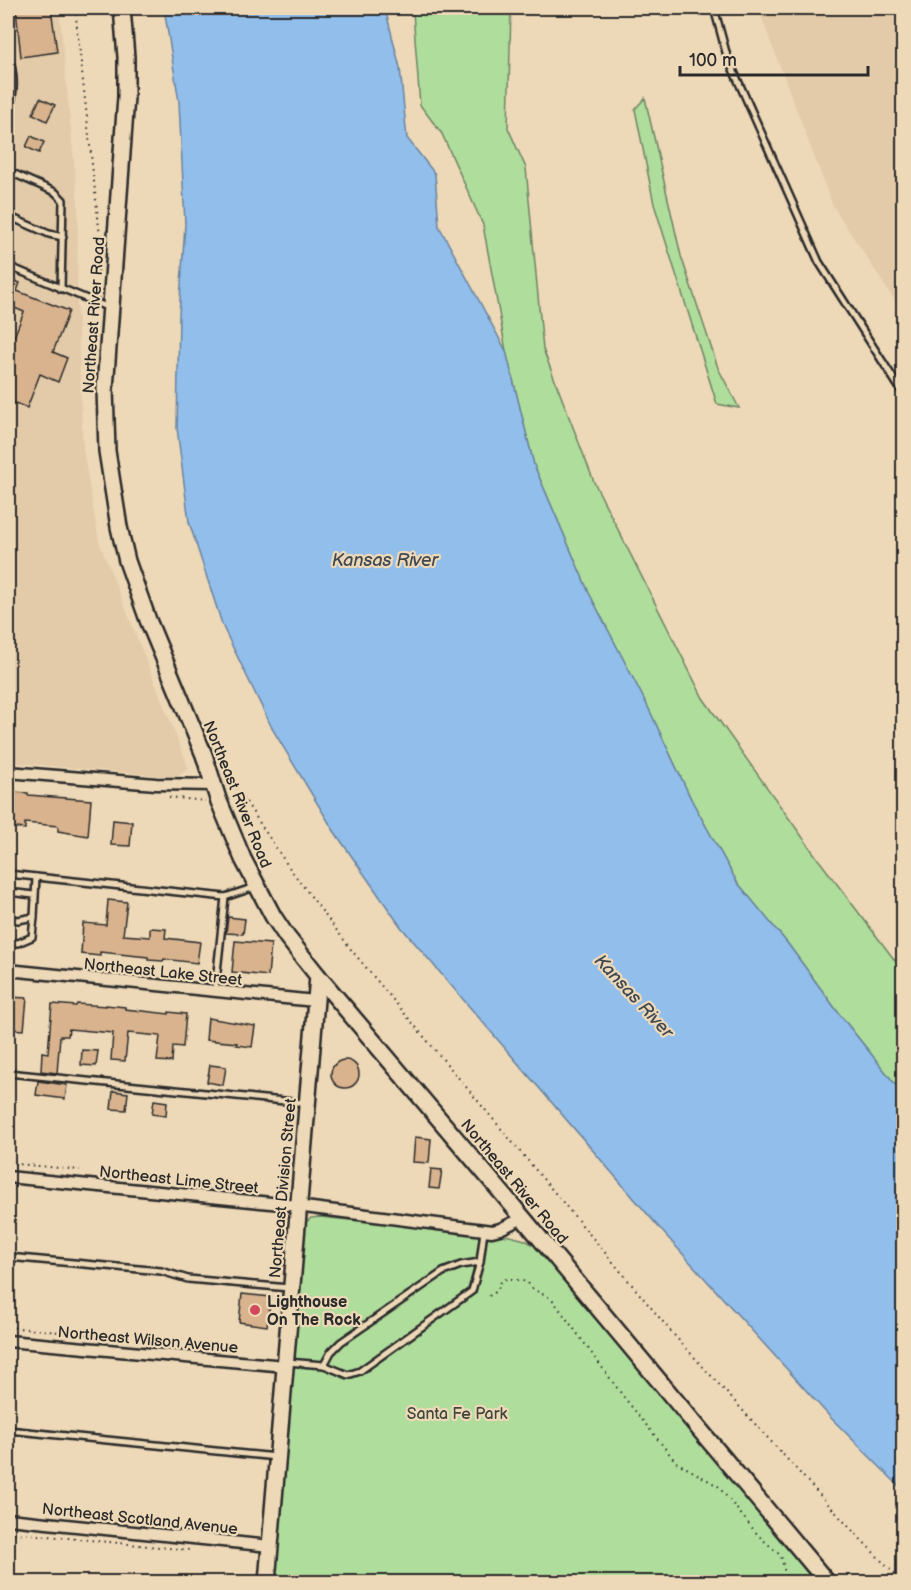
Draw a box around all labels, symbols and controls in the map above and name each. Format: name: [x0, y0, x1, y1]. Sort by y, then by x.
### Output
scale bar: [680, 39, 868, 77]
text: 100 m: [689, 50, 737, 71]
street label: Northeast River Road: [80, 236, 109, 394]
water label: Kansas River: [332, 550, 440, 571]
street label: Northeast River Road: [198, 718, 275, 871]
water label: Kansas River: [590, 950, 679, 1043]
street label: Northeast Lake Street: [83, 955, 243, 990]
street label: Northeast Division Street: [266, 1097, 301, 1279]
street label: Northeast River Road: [456, 1116, 572, 1248]
street label: Northeast Lime Street: [98, 1163, 260, 1198]
place label: Lighthouse On The Rock: [267, 1293, 361, 1330]
marker: Lighthouse On The Rock: [248, 1303, 262, 1317]
street label: Northeast Wilson Avenue: [57, 1323, 239, 1358]
park label: Santa Fe Park: [407, 1405, 507, 1424]
street label: Northeast Scotland Avenue: [41, 1500, 239, 1539]

